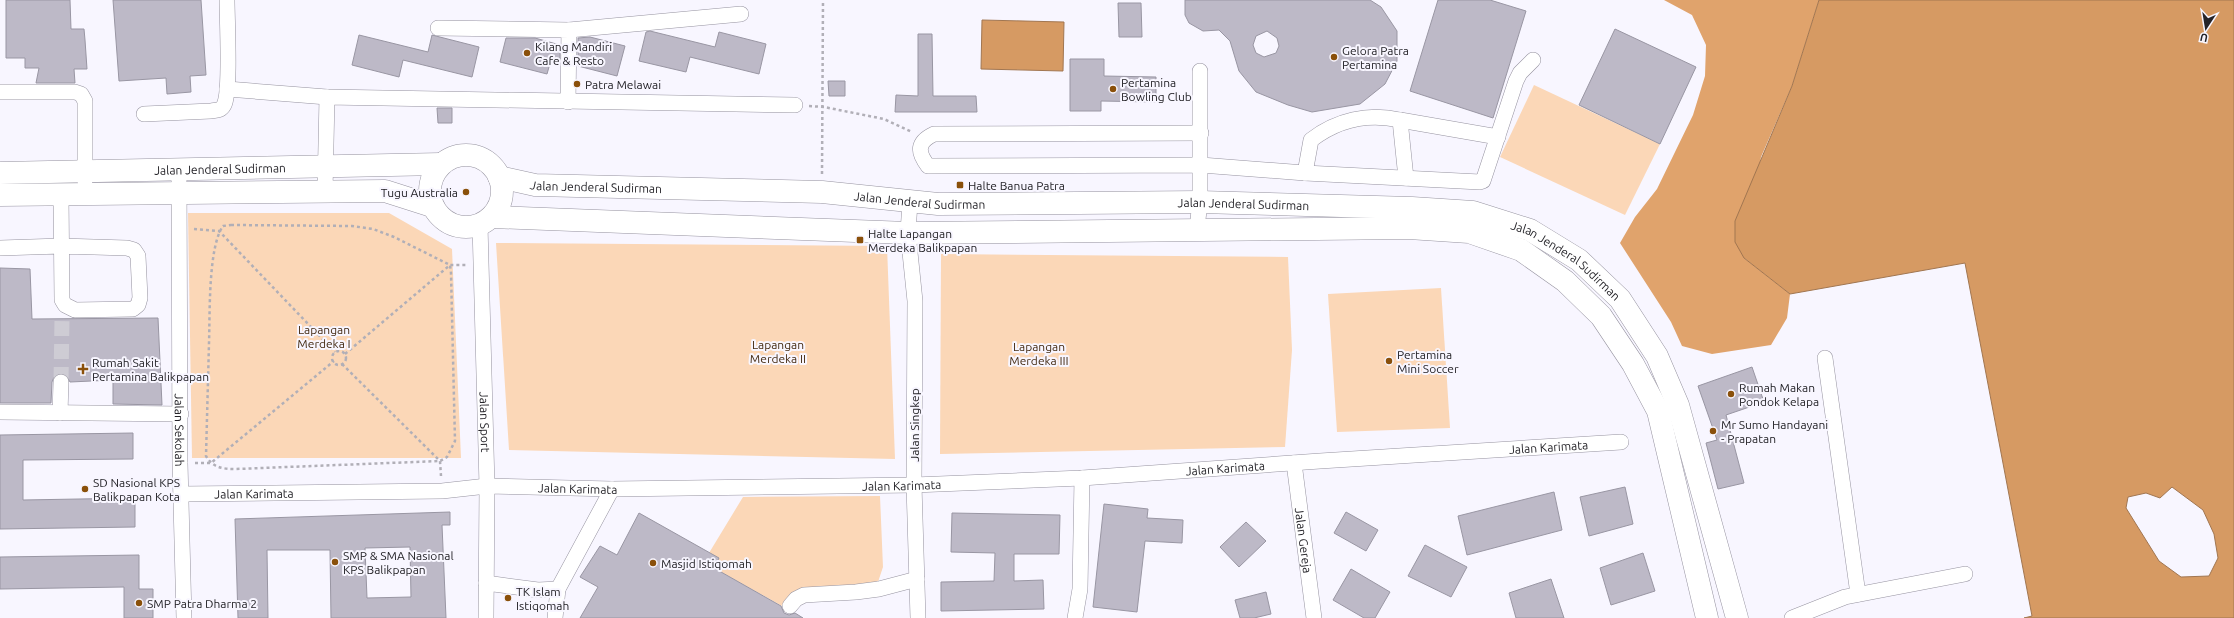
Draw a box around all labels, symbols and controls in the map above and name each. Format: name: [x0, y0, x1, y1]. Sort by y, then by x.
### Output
north arrow: [2186, 8, 2226, 48]
text: U: [2199, 31, 2209, 44]
place label: Kilang Mandiri Cafe & Resto: [535, 40, 612, 67]
place label: Gelora Patra Pertamina: [1342, 44, 1409, 71]
marker: Kilang Mandiri Cafe & Resto: [522, 48, 532, 58]
marker: Gelora Patra Pertamina: [1329, 52, 1339, 62]
place label: Pertamina Bowling Club: [1121, 76, 1192, 103]
place label: Patra Melawai: [585, 78, 661, 91]
marker: Patra Melawai: [572, 79, 582, 89]
marker: Pertamina Bowling Club: [1108, 84, 1118, 94]
street label: Jalan Jenderal Sudirman: [154, 161, 286, 176]
street label: Jalan Jenderal Sudirman: [529, 178, 662, 195]
place label: Halte Banua Patra: [968, 179, 1065, 192]
marker: Halte Banua Patra: [955, 180, 965, 190]
place label: Tugu Australia: [381, 186, 458, 199]
marker: Tugu Australia: [461, 187, 471, 197]
street label: Jalan Jenderal Sudirman: [853, 189, 985, 211]
street label: Jalan Jenderal Sudirman: [1177, 195, 1309, 212]
street label: Jalan Jenderal Sudirman: [1509, 218, 1623, 303]
place label: Halte Lapangan Merdeka Balikpapan: [868, 227, 977, 254]
marker: Halte Lapangan Merdeka Balikpapan: [855, 235, 865, 245]
park label: Lapangan Merdeka I: [297, 323, 351, 350]
park label: Lapangan Merdeka II: [750, 338, 806, 365]
park label: Lapangan Merdeka III: [1009, 340, 1069, 367]
place label: Pertamina Mini Soccer: [1397, 348, 1459, 375]
place label: Rumah Sakit Pertamina Balikpapan: [92, 356, 209, 383]
marker: Pertamina Mini Soccer: [1384, 356, 1394, 366]
marker: Rumah Sakit Pertamina Balikpapan: [77, 363, 89, 375]
place label: Rumah Makan Pondok Kelapa: [1739, 381, 1819, 408]
street label: Jalan Singkep: [908, 388, 921, 462]
marker: Rumah Makan Pondok Kelapa: [1726, 389, 1736, 399]
street label: Jalan Sport: [478, 391, 493, 453]
street label: Jalan Sekolah: [173, 393, 187, 467]
place label: Mr Sumo Handayani - Prapatan: [1721, 418, 1828, 445]
marker: Mr Sumo Handayani - Prapatan: [1708, 426, 1718, 436]
street label: Jalan Karimata: [1508, 438, 1588, 456]
street label: Jalan Karimata: [1185, 458, 1265, 477]
place label: SD Nasional KPS Balikpapan Kota: [93, 476, 180, 503]
street label: Jalan Karimata: [862, 477, 942, 492]
street label: Jalan Karimata: [538, 481, 617, 496]
marker: SD Nasional KPS Balikpapan Kota: [80, 484, 90, 494]
street label: Jalan Karimata: [214, 486, 294, 500]
street label: Jalan Gereja: [1293, 507, 1315, 574]
place label: SMP & SMA Nasional KPS Balikpapan: [343, 549, 454, 576]
marker: SMP & SMA Nasional KPS Balikpapan: [330, 557, 340, 567]
place label: Masjid Istiqomah: [661, 557, 752, 570]
marker: Masjid Istiqomah: [648, 558, 658, 568]
place label: TK Islam Istiqomah: [516, 585, 569, 612]
marker: TK Islam Istiqomah: [503, 593, 513, 603]
place label: SMP Patra Dharma 2: [147, 597, 257, 610]
marker: SMP Patra Dharma 2: [134, 598, 144, 608]

